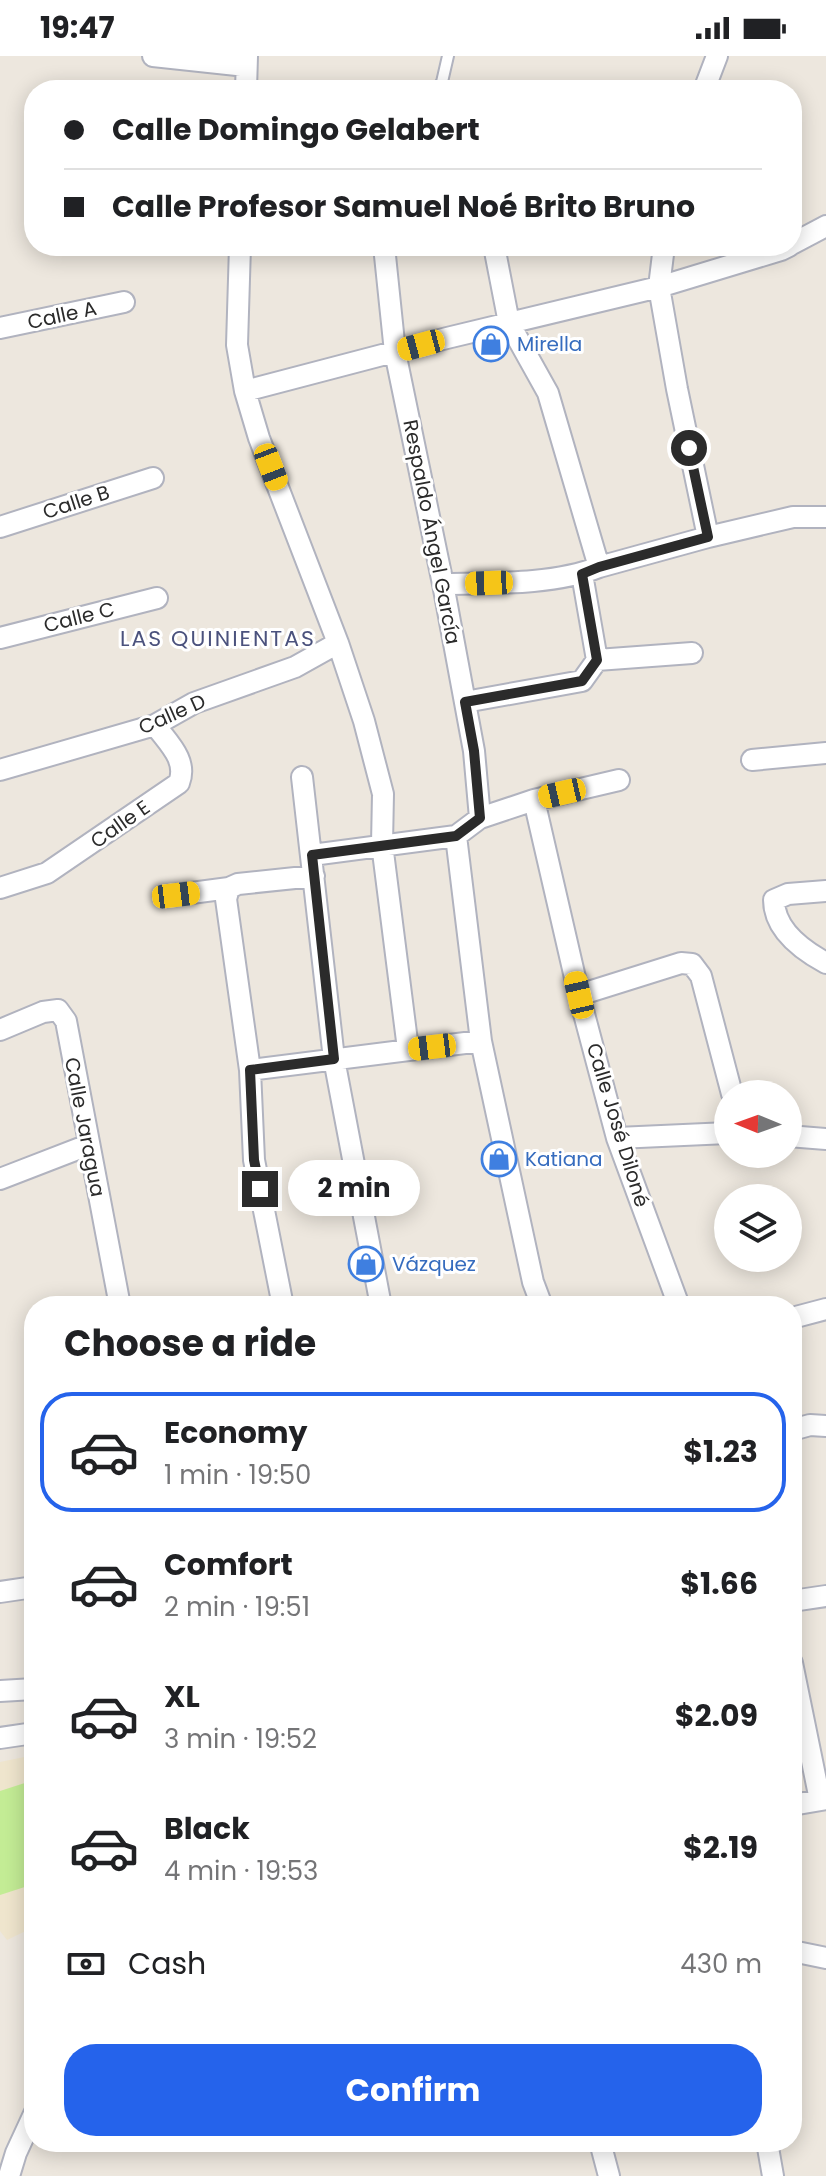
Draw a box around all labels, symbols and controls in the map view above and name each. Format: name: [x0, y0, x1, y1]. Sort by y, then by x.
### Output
text: 19:47: [40, 6, 115, 49]
text: Calle Domingo Gelabert: [112, 108, 480, 151]
text: Calle Profesor Samuel Noé Brito Bruno: [112, 185, 695, 228]
street label: Calle A: [25, 294, 99, 336]
shop icon: Mirella: [472, 325, 510, 363]
car: [395, 327, 447, 363]
place label: Mirella: [517, 330, 582, 358]
street label: Respaldo Ángel García: [396, 417, 468, 647]
route start: [671, 430, 707, 466]
car: [251, 440, 291, 494]
street label: Calle B: [39, 478, 113, 526]
car: [465, 570, 513, 596]
street label: Calle C: [41, 595, 117, 639]
district label: LAS QUINIENTAS: [120, 623, 316, 654]
street label: Calle D: [134, 687, 210, 741]
car: [536, 776, 588, 810]
street label: Calle E: [85, 793, 155, 855]
car: [151, 880, 201, 910]
car: [562, 969, 596, 1021]
car: [407, 1032, 457, 1062]
street label: Calle José Diloné: [580, 1040, 656, 1210]
street label: Calle Jaragua: [58, 1055, 112, 1199]
north arrow: [714, 1080, 802, 1168]
map controls: [714, 1080, 802, 1272]
shop icon: Katiana: [480, 1140, 518, 1178]
place label: Katiana: [525, 1145, 603, 1173]
callout: 2 min: [288, 1161, 420, 1217]
text: 2 min: [317, 1170, 391, 1206]
route end: [242, 1171, 278, 1207]
button: layers: [714, 1184, 802, 1272]
shop icon: Vázquez: [347, 1245, 385, 1283]
place label: Vázquez: [392, 1250, 476, 1278]
text: Choose a ride: [64, 1318, 316, 1369]
text: Economy: [164, 1411, 308, 1454]
icon: car: [68, 1416, 140, 1488]
text: $1.23: [683, 1430, 758, 1473]
text: 1 min · 19:50: [164, 1457, 311, 1493]
text: Comfort: [164, 1543, 293, 1586]
icon: car: [68, 1548, 140, 1620]
text: $1.66: [680, 1562, 758, 1605]
text: 2 min · 19:51: [164, 1589, 310, 1625]
text: XL: [164, 1675, 200, 1718]
icon: car: [68, 1680, 140, 1752]
text: $2.09: [675, 1694, 758, 1737]
text: 3 min · 19:52: [164, 1721, 317, 1757]
text: Black: [164, 1807, 250, 1850]
icon: car: [68, 1812, 140, 1884]
text: $2.19: [683, 1826, 758, 1869]
text: 4 min · 19:53: [164, 1853, 318, 1889]
icon: cash: [64, 1942, 108, 1986]
text: Cash: [128, 1942, 206, 1985]
text: 430 m: [680, 1946, 762, 1982]
button: Confirm: [64, 2044, 762, 2136]

